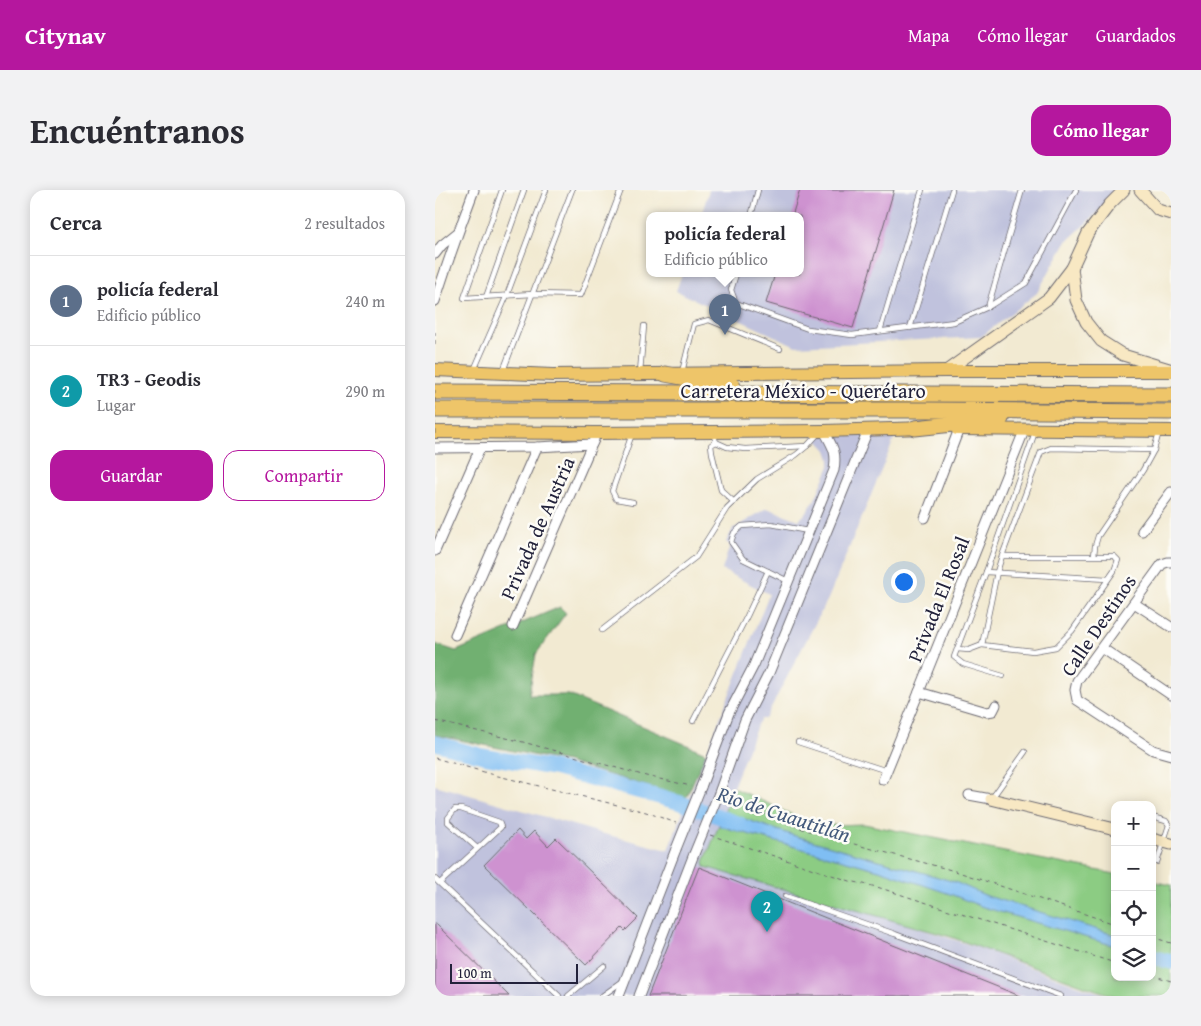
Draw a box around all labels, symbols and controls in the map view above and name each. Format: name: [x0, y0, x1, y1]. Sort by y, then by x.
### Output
text: Citynav: [25, 18, 106, 53]
text: Mapa: [908, 22, 950, 49]
text: Cómo llegar: [978, 22, 1068, 49]
text: Guardados: [1096, 22, 1176, 49]
text: Encuéntranos: [30, 105, 245, 156]
button: Cómo llegar: [1031, 105, 1171, 156]
text: Cerca: [50, 207, 102, 238]
text: 2 resultados: [304, 211, 385, 235]
popup: [646, 212, 804, 277]
text: policía federal: [664, 219, 786, 247]
text: Edificio público: [664, 247, 768, 271]
text: policía federal: [97, 275, 219, 303]
text: 1: [62, 289, 70, 313]
text: 240 m: [345, 289, 385, 313]
pin: 1: [709, 294, 741, 335]
text: Edificio público: [97, 303, 201, 327]
text: TR3 - Geodis: [97, 365, 201, 393]
street label: Carretera México - Querétaro: [680, 376, 926, 405]
text: 2: [62, 379, 70, 403]
text: 290 m: [345, 379, 385, 403]
text: Lugar: [97, 393, 136, 417]
button: Guardar: [50, 450, 213, 501]
button: Compartir: [223, 450, 385, 501]
street label: Privada de Austria: [492, 451, 582, 604]
street label: Privada El Rosal: [900, 532, 977, 666]
street label: Calle Destinos: [1053, 568, 1143, 682]
your location: [891, 569, 917, 595]
water label: Rio de Cuautitlán: [712, 778, 855, 850]
map controls: [1111, 801, 1156, 981]
button: +: [1111, 801, 1156, 846]
button: −: [1111, 846, 1156, 891]
pin: 2: [751, 891, 783, 932]
button: locate: [1111, 891, 1156, 936]
button: layers: [1111, 936, 1156, 981]
scale bar: [450, 961, 577, 984]
text: 100 m: [457, 963, 492, 983]

